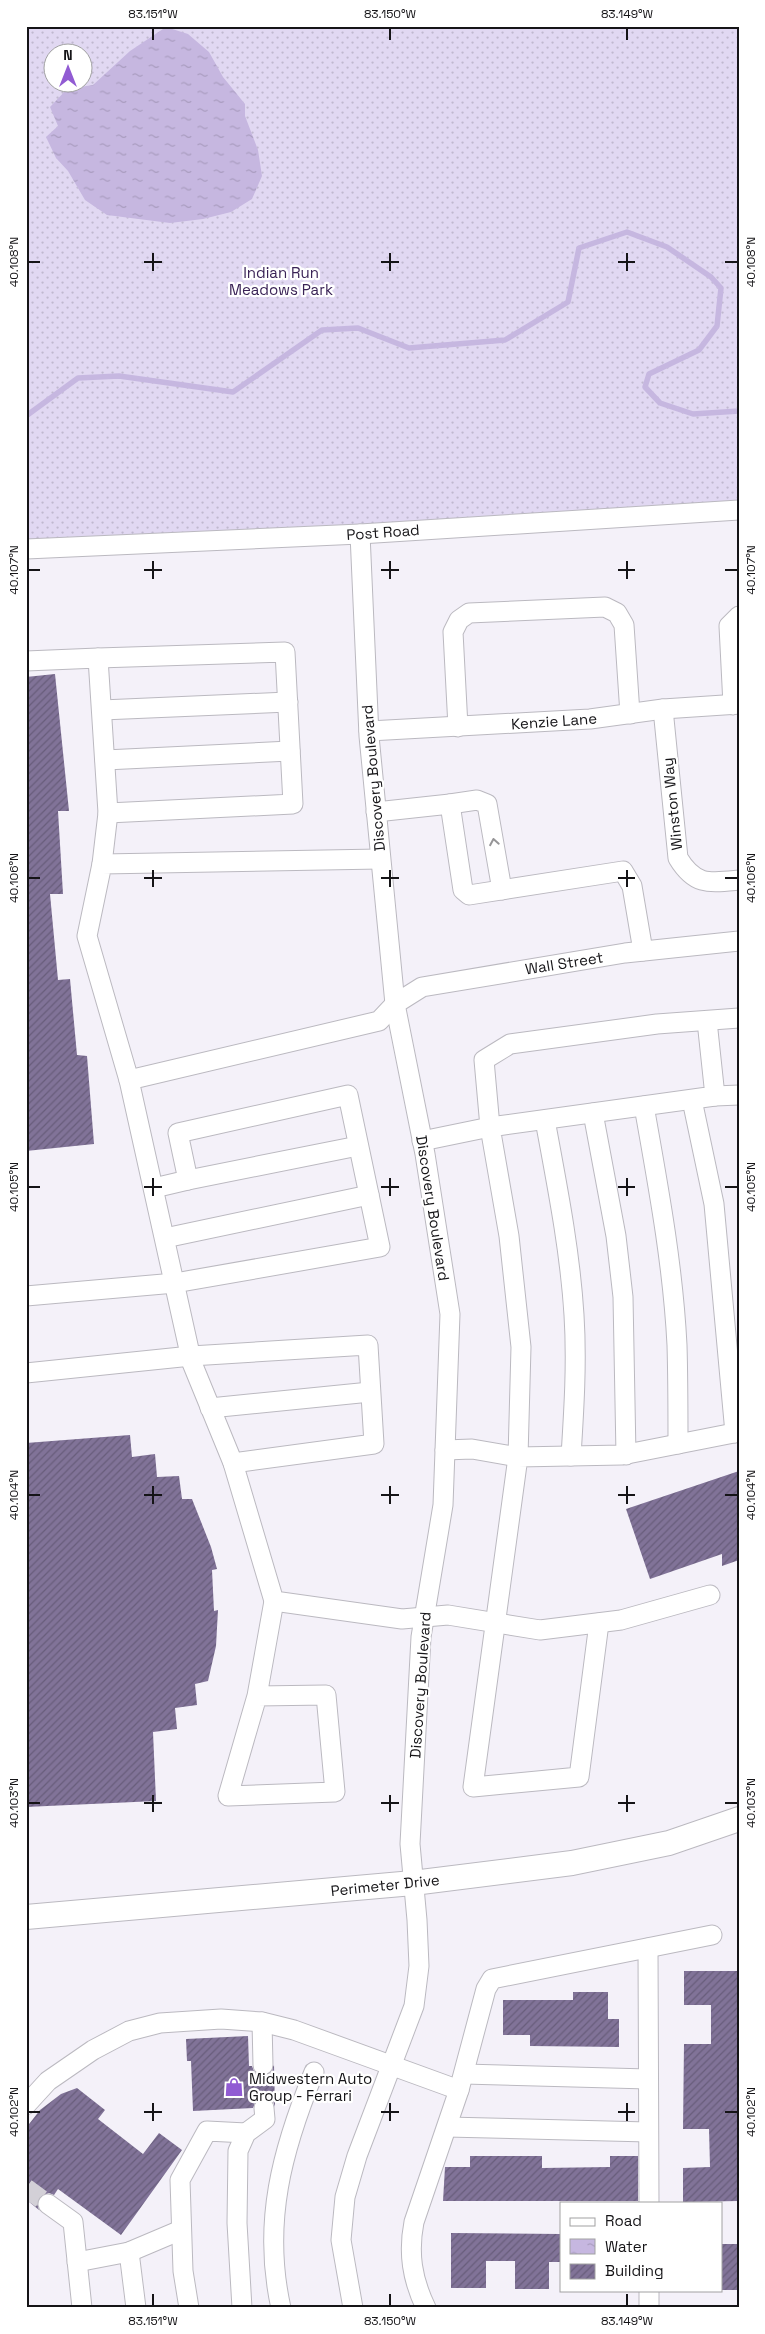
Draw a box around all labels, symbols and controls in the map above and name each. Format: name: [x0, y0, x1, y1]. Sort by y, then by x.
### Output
text: 83.151°W: [128, 6, 178, 22]
text: 83.150°W: [364, 6, 417, 22]
text: 83.149°W: [601, 6, 654, 22]
north arrow: [42, 42, 92, 92]
text: N: [63, 46, 73, 64]
text: 40.108°N: [6, 237, 22, 287]
text: 40.108°N: [743, 237, 759, 287]
park label: Indian Run Meadows Park: [229, 263, 333, 299]
street label: Post Road: [346, 520, 420, 544]
text: 40.107°N: [6, 545, 22, 595]
text: 40.107°N: [743, 545, 759, 595]
street label: Discovery Boulevard: [357, 704, 389, 852]
street label: Kenzie Lane: [510, 709, 598, 733]
street label: Winston Way: [658, 757, 686, 851]
one-way arrow: [489, 838, 499, 846]
text: 40.106°N: [6, 853, 22, 903]
text: 40.106°N: [743, 853, 759, 903]
street label: Wall Street: [524, 947, 604, 979]
street label: Discovery Boulevard: [412, 1134, 454, 1282]
text: 40.105°N: [6, 1162, 22, 1212]
text: 40.105°N: [743, 1162, 759, 1212]
text: 40.104°N: [6, 1470, 22, 1520]
text: 40.104°N: [743, 1470, 759, 1520]
street label: Discovery Boulevard: [405, 1611, 435, 1759]
text: 40.103°N: [6, 1778, 22, 1828]
text: 40.103°N: [743, 1778, 759, 1828]
street label: Perimeter Drive: [330, 1870, 441, 1900]
place label: Midwestern Auto Group - Ferrari: [249, 2069, 372, 2105]
shop icon: Midwestern Auto Group - Ferrari: [223, 2076, 245, 2098]
text: 40.102°N: [6, 2087, 22, 2137]
text: 40.102°N: [743, 2087, 759, 2137]
legend: [560, 2202, 722, 2292]
text: Road: [605, 2211, 642, 2230]
text: Water: [605, 2237, 648, 2256]
text: Building: [605, 2261, 664, 2280]
text: 83.151°W: [128, 2313, 178, 2329]
text: 83.150°W: [364, 2313, 417, 2329]
text: 83.149°W: [601, 2313, 654, 2329]

